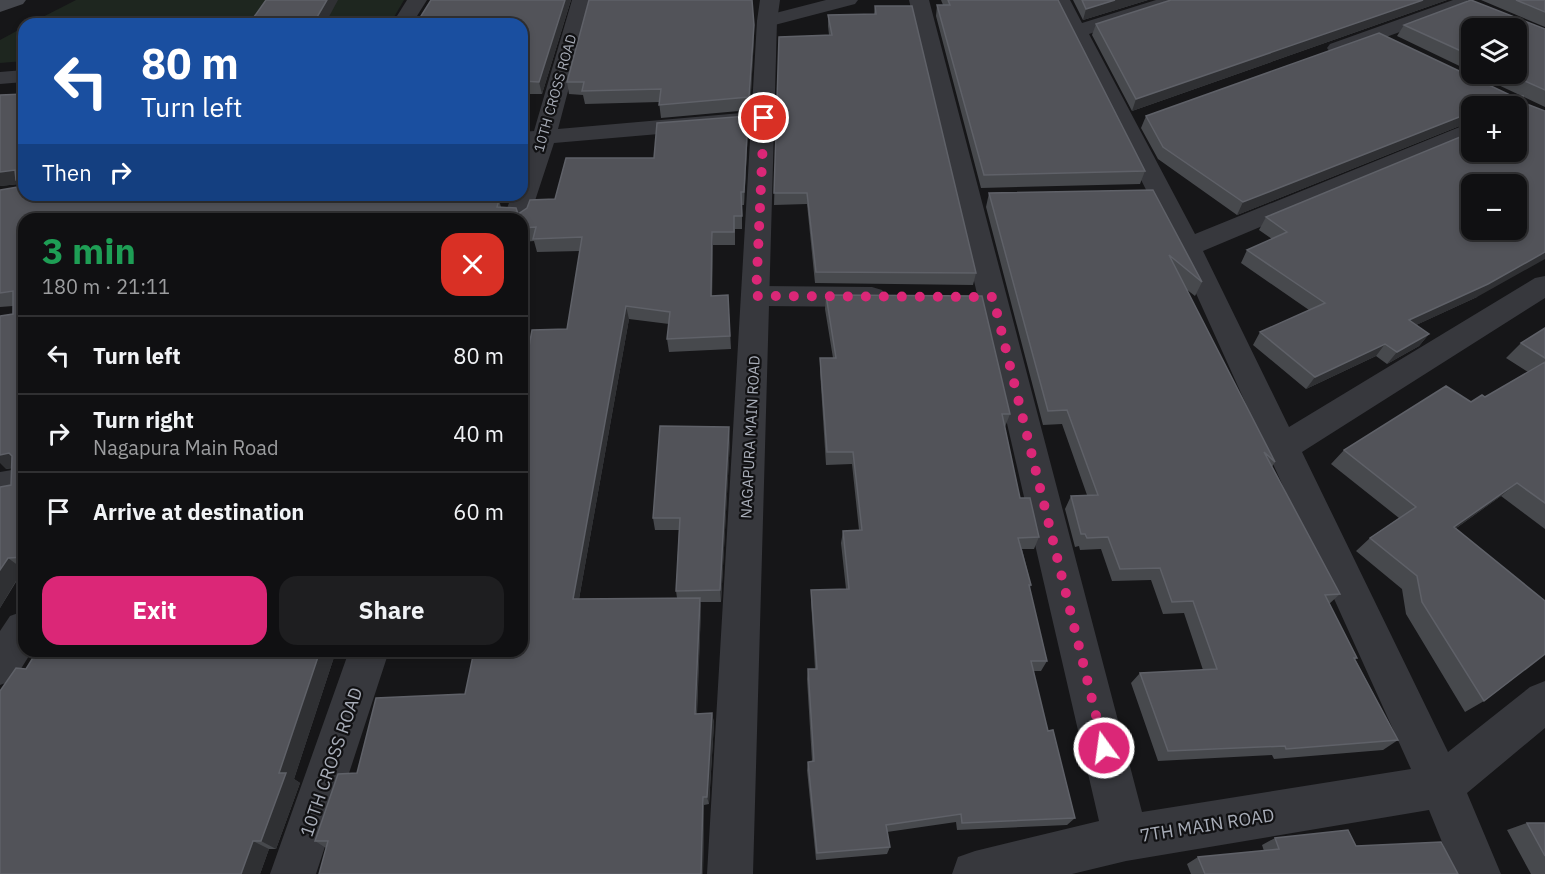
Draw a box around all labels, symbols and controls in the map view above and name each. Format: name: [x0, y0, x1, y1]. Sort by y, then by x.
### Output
map controls: [1461, 18, 1527, 240]
button: layers: [1461, 18, 1527, 84]
street label: 10TH CROSS ROAD: [530, 32, 580, 154]
text: 80 m: [141, 36, 239, 91]
icon: left: [42, 42, 120, 120]
text: Turn left: [141, 89, 242, 124]
pin: [738, 92, 789, 143]
button: +: [1461, 96, 1527, 162]
icon: arrive: [747, 101, 780, 134]
icon: right: [104, 156, 137, 189]
text: Then: [42, 158, 92, 187]
button: −: [1461, 174, 1527, 240]
text: 3 min: [42, 227, 136, 274]
button: close: [441, 233, 504, 296]
text: 180 m · 21:11: [42, 273, 170, 300]
icon: left: [42, 339, 75, 372]
text: Turn left: [93, 341, 181, 370]
text: 80 m: [453, 341, 504, 370]
street label: NAGAPURA MAIN ROAD: [736, 355, 764, 519]
text: Turn right: [93, 405, 194, 434]
icon: right: [42, 417, 75, 450]
text: 40 m: [453, 419, 504, 448]
text: Nagapura Main Road: [93, 434, 279, 461]
icon: arrive: [42, 495, 75, 528]
text: Arrive at destination: [93, 497, 304, 526]
text: 60 m: [453, 497, 504, 526]
button: Exit: [42, 576, 267, 645]
button: Share: [279, 576, 504, 645]
street label: 10TH CROSS ROAD: [295, 684, 367, 840]
position arrow: [1072, 716, 1136, 780]
street label: 7TH MAIN ROAD: [1138, 803, 1276, 847]

